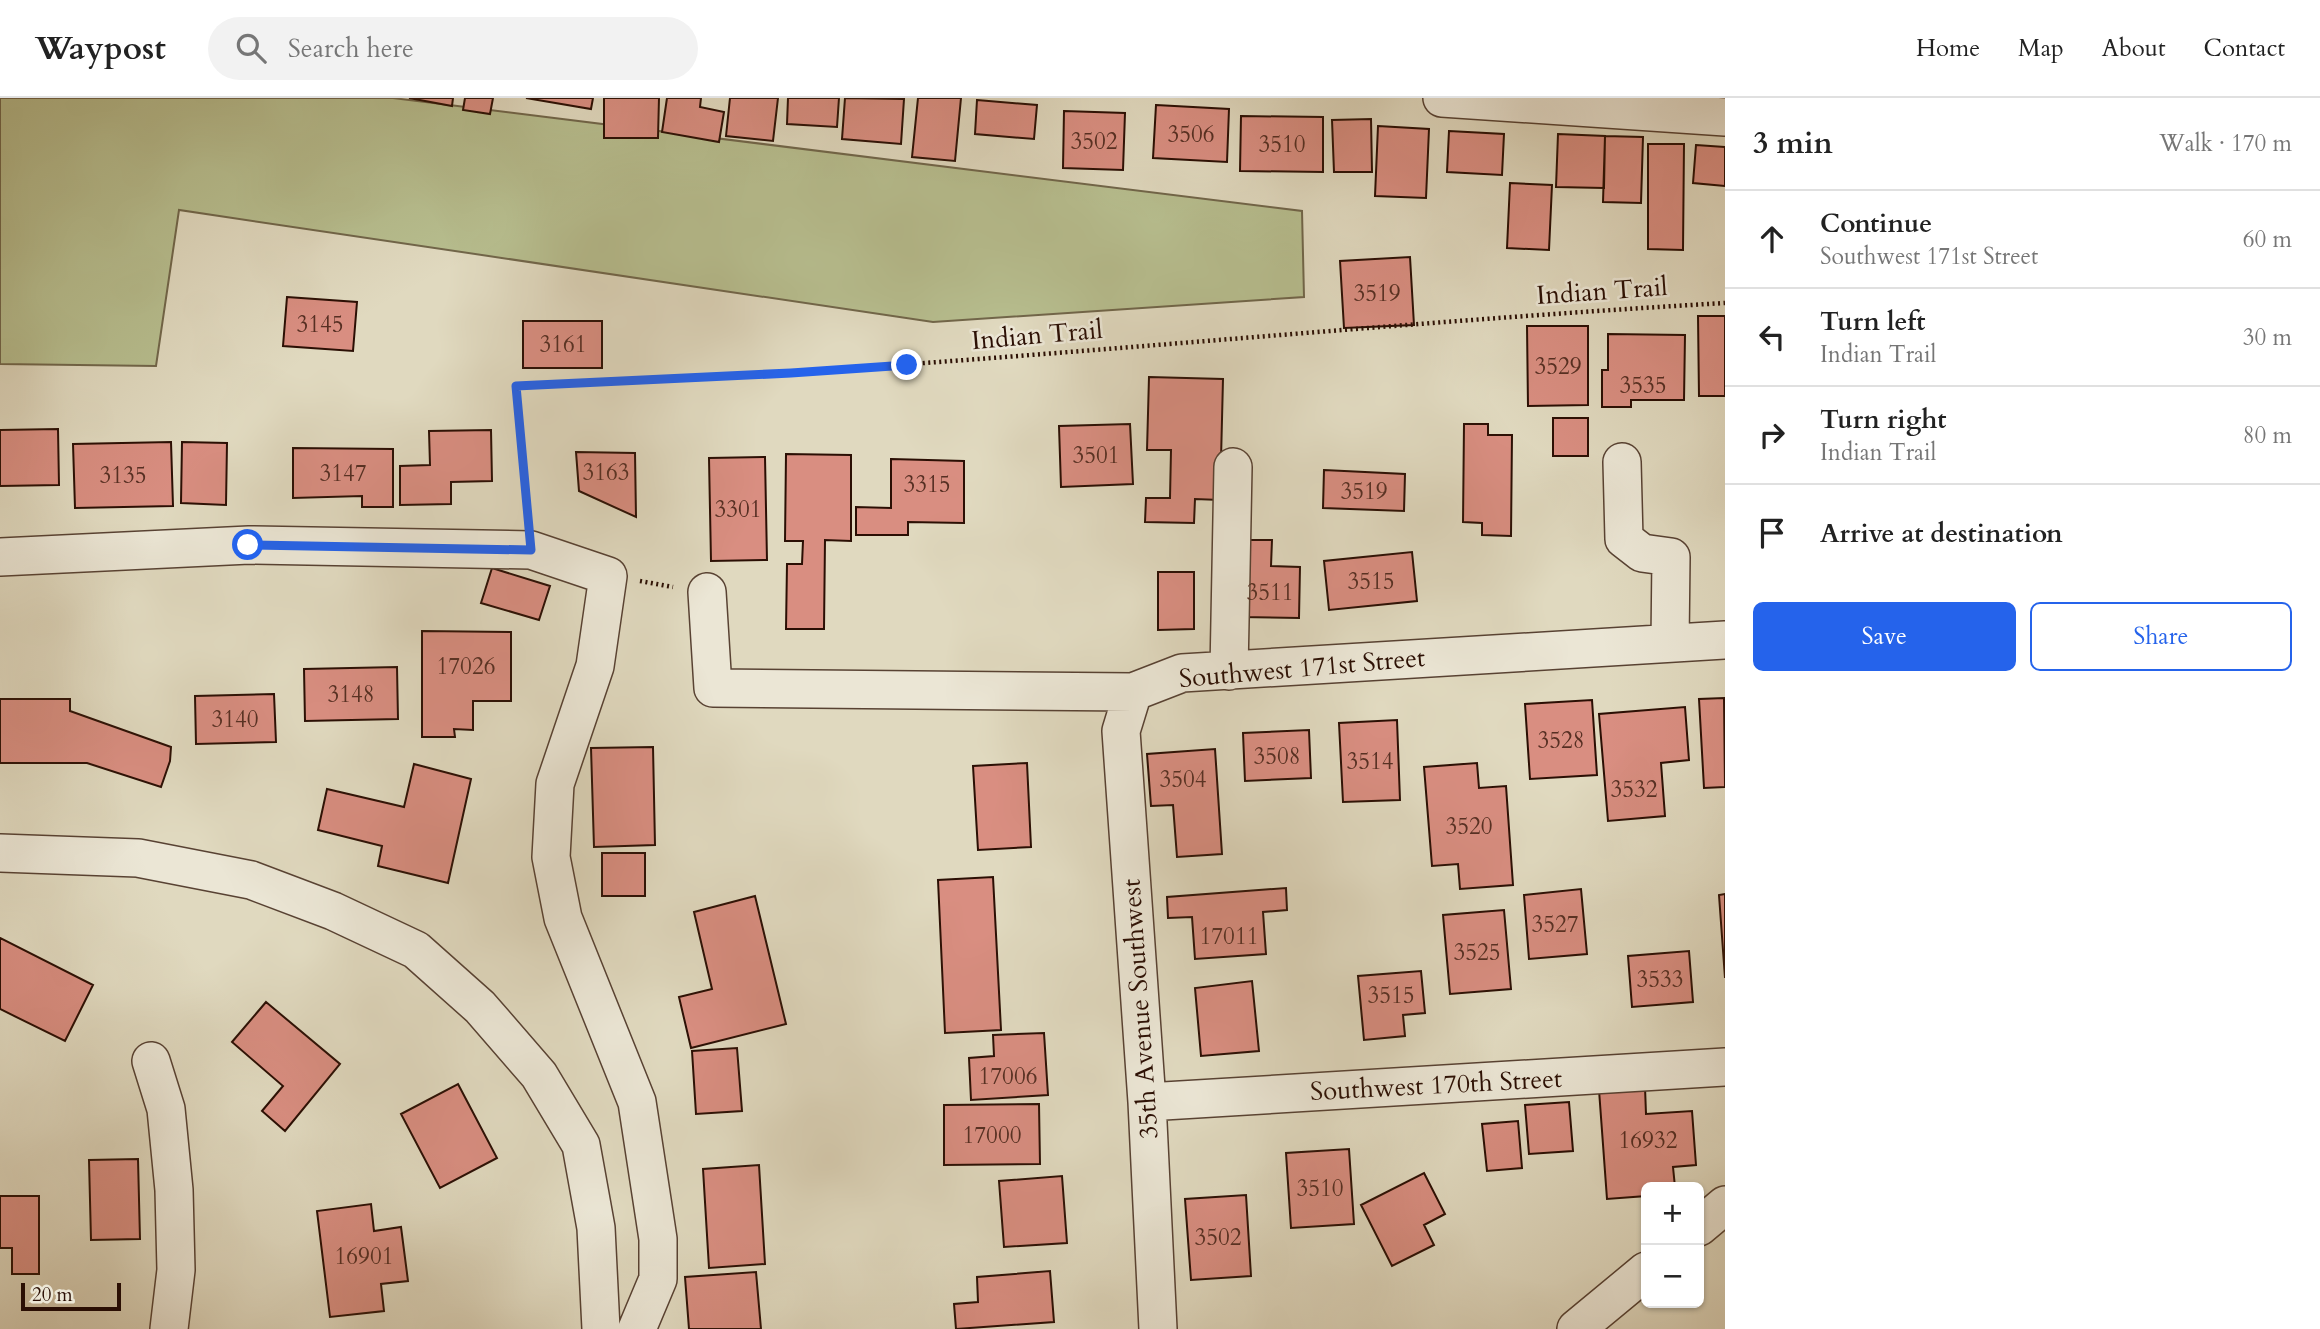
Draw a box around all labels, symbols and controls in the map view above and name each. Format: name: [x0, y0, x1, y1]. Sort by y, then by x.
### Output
search box: [208, 17, 698, 80]
text: Waypost: [35, 26, 166, 71]
icon: search: [232, 29, 270, 67]
text: Search here: [288, 31, 414, 66]
text: Home: [1916, 32, 1980, 65]
text: Map: [2018, 32, 2064, 65]
text: About: [2102, 32, 2166, 65]
text: Contact: [2204, 32, 2285, 65]
house number: 3506: [1167, 119, 1215, 150]
text: 3 min: [1753, 123, 1833, 164]
house number: 3502: [1070, 126, 1118, 157]
text: Walk · 170 m: [2159, 128, 2292, 159]
house number: 3510: [1258, 129, 1306, 160]
text: Continue: [1820, 206, 1932, 241]
icon: ahead: [1753, 220, 1791, 258]
text: 60 m: [2243, 224, 2292, 255]
text: Southwest 171st Street: [1820, 241, 2038, 272]
street label: Indian Trail: [1535, 269, 1669, 313]
house number: 3519: [1353, 278, 1401, 309]
text: Turn left: [1820, 304, 1925, 339]
house number: 3145: [296, 309, 344, 340]
street label: Indian Trail: [970, 312, 1104, 358]
icon: left: [1753, 318, 1791, 356]
text: 30 m: [2243, 322, 2292, 353]
house number: 3161: [539, 329, 587, 360]
text: Indian Trail: [1820, 339, 1936, 370]
route end: [891, 349, 922, 380]
house number: 3529: [1534, 351, 1582, 382]
house number: 3535: [1619, 370, 1667, 401]
text: Turn right: [1820, 402, 1947, 437]
icon: right: [1753, 416, 1791, 454]
text: 80 m: [2243, 420, 2292, 451]
text: Indian Trail: [1820, 437, 1936, 468]
house number: 3501: [1072, 440, 1120, 471]
house number: 3163: [582, 457, 630, 488]
house number: 3147: [319, 458, 367, 489]
house number: 3135: [99, 460, 147, 491]
house number: 3315: [903, 469, 951, 500]
house number: 3519: [1340, 476, 1388, 507]
house number: 3301: [714, 494, 762, 525]
icon: arrive: [1753, 514, 1791, 552]
text: Arrive at destination: [1820, 516, 2063, 551]
route start: [232, 529, 263, 560]
house number: 3515: [1347, 566, 1395, 597]
house number: 3511: [1246, 577, 1294, 608]
button: Save: [1753, 602, 2016, 671]
button: Share: [2030, 602, 2292, 671]
street label: Southwest 171st Street: [1178, 640, 1426, 696]
house number: 17026: [437, 651, 495, 682]
house number: 3148: [327, 679, 375, 710]
house number: 3140: [211, 704, 259, 735]
house number: 3528: [1537, 725, 1585, 756]
house number: 3508: [1253, 741, 1301, 772]
house number: 3514: [1346, 746, 1394, 777]
house number: 3504: [1159, 764, 1207, 795]
house number: 3532: [1610, 774, 1658, 805]
house number: 3520: [1445, 811, 1493, 842]
street label: 35th Avenue Southwest: [1113, 878, 1167, 1140]
house number: 3527: [1531, 909, 1579, 940]
house number: 17011: [1200, 921, 1258, 952]
house number: 3525: [1453, 937, 1501, 968]
house number: 3533: [1636, 964, 1684, 995]
house number: 3515: [1367, 980, 1415, 1011]
house number: 17006: [979, 1061, 1037, 1092]
street label: Southwest 170th Street: [1309, 1061, 1563, 1109]
house number: 17000: [963, 1120, 1021, 1151]
house number: 16932: [1619, 1125, 1677, 1156]
house number: 3510: [1296, 1173, 1344, 1204]
map controls: [1641, 1182, 1704, 1308]
button: +: [1641, 1182, 1704, 1245]
house number: 3502: [1194, 1222, 1242, 1253]
house number: 16901: [335, 1241, 393, 1272]
button: −: [1641, 1245, 1704, 1308]
scale bar: [21, 1280, 121, 1312]
text: 20 m: [32, 1282, 73, 1308]

